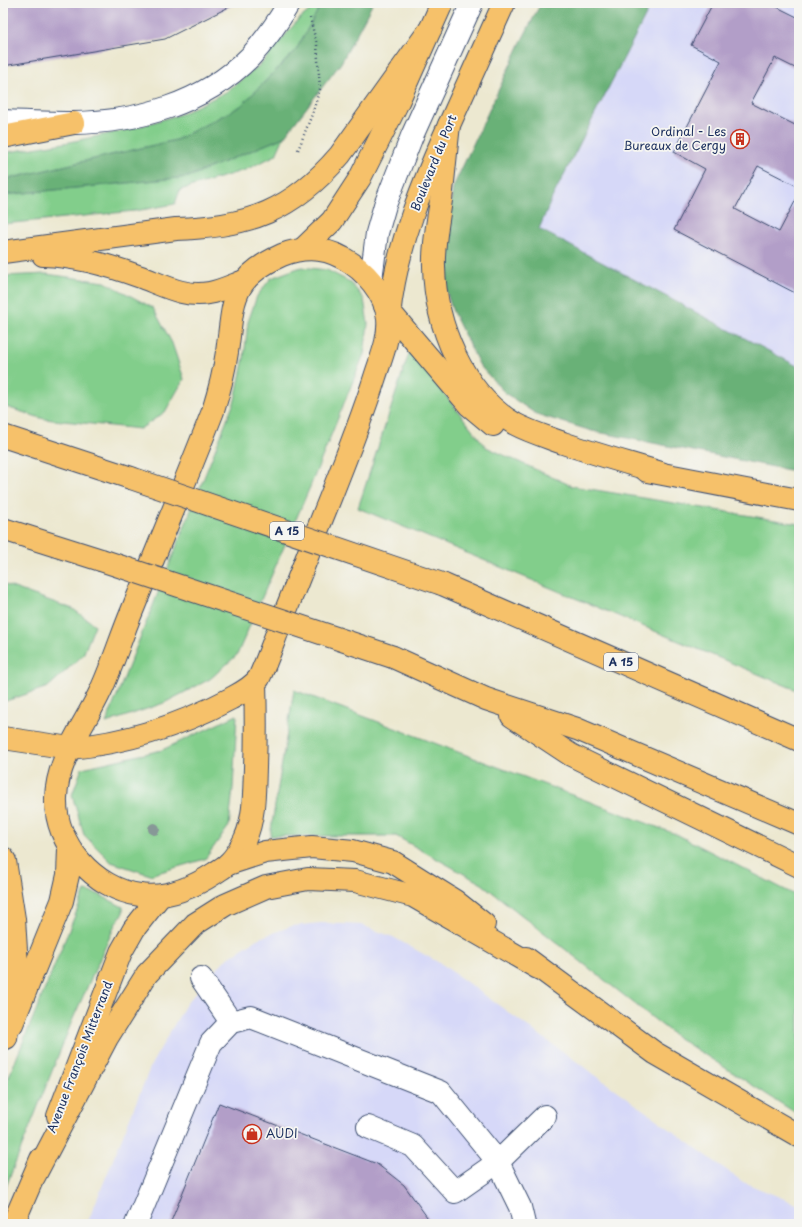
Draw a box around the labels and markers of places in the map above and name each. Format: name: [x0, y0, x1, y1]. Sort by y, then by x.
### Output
place label: Ordinal - Les Bureaux de Cergy: [623, 122, 726, 154]
building icon: Ordinal - Les Bureaux de Cergy: [729, 128, 751, 150]
shop icon: AUDI: [241, 1123, 263, 1145]
place label: AUDI: [266, 1124, 298, 1142]

